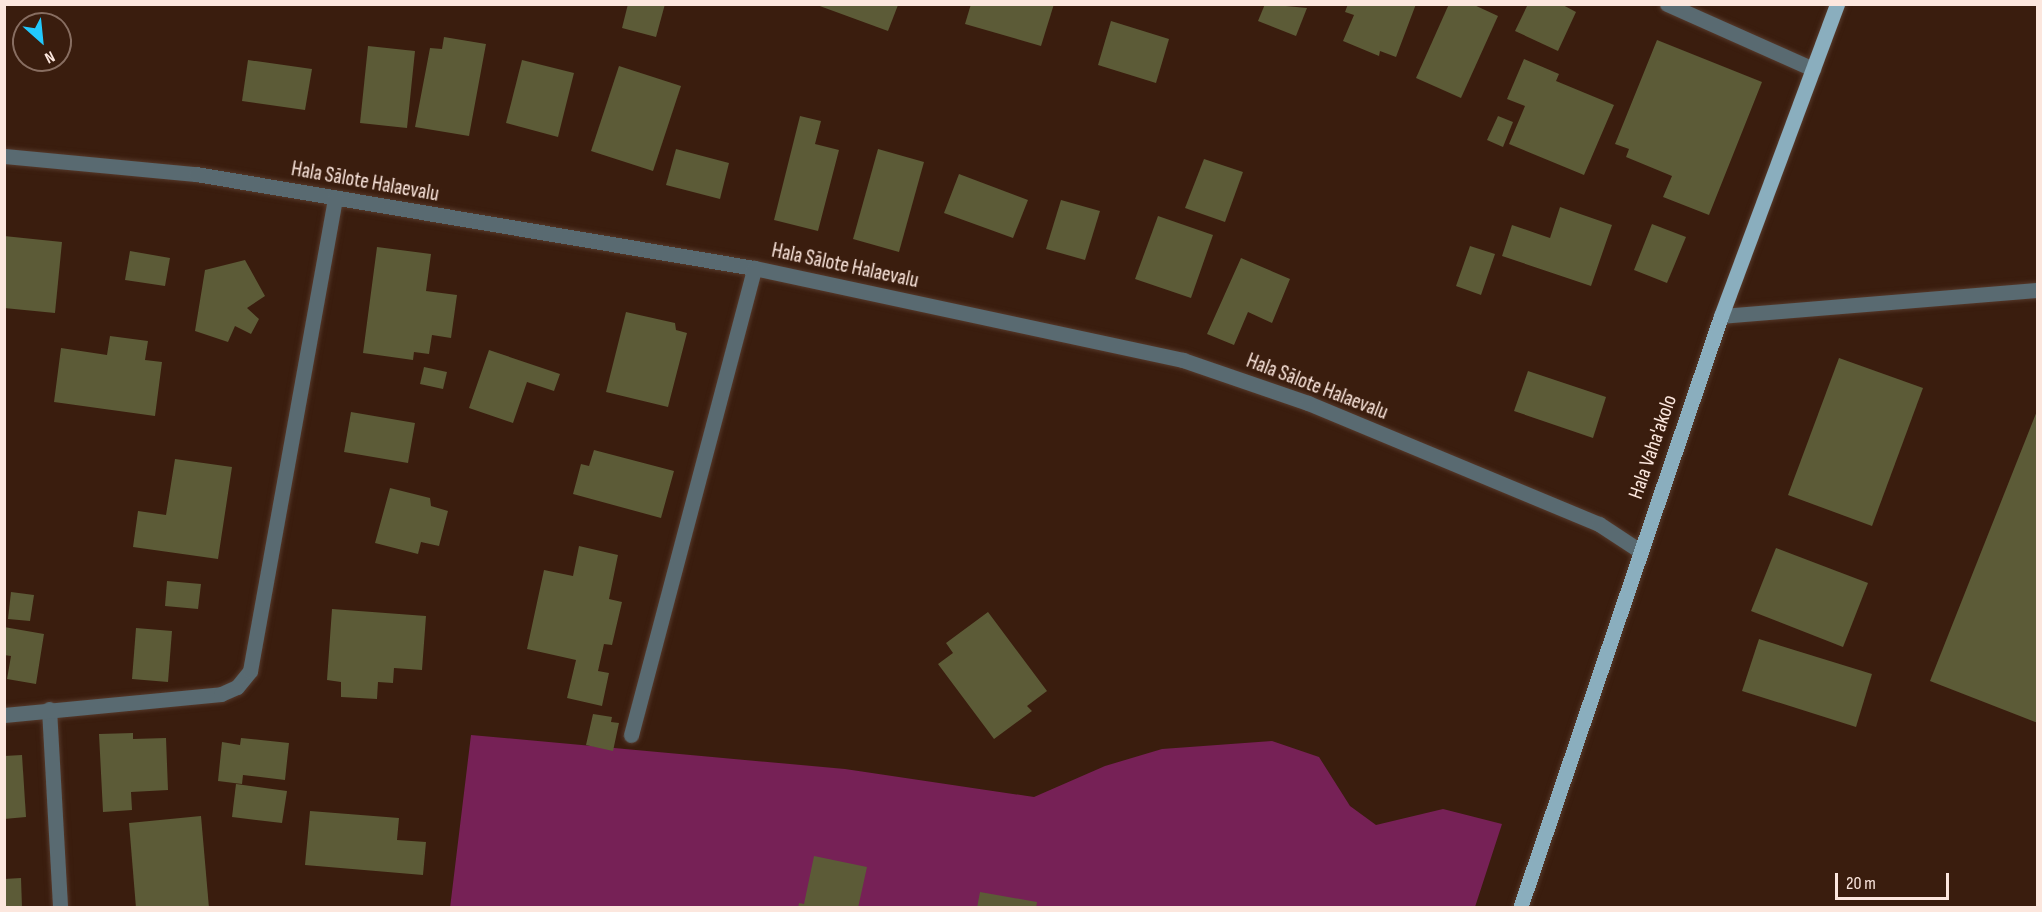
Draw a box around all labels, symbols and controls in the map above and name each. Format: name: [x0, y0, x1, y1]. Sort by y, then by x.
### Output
north arrow: [12, 12, 72, 72]
text: N: [41, 46, 58, 67]
street label: Hala Sālote Halaevalu: [289, 157, 441, 207]
street label: Hala Sālote Halaevalu: [769, 238, 921, 294]
street label: Hala Sālote Halaevalu: [1243, 348, 1391, 426]
street label: Hala Vaha'akolo: [1623, 392, 1683, 502]
scale bar: [1838, 861, 1952, 899]
text: 20 m: [1846, 873, 1876, 894]

